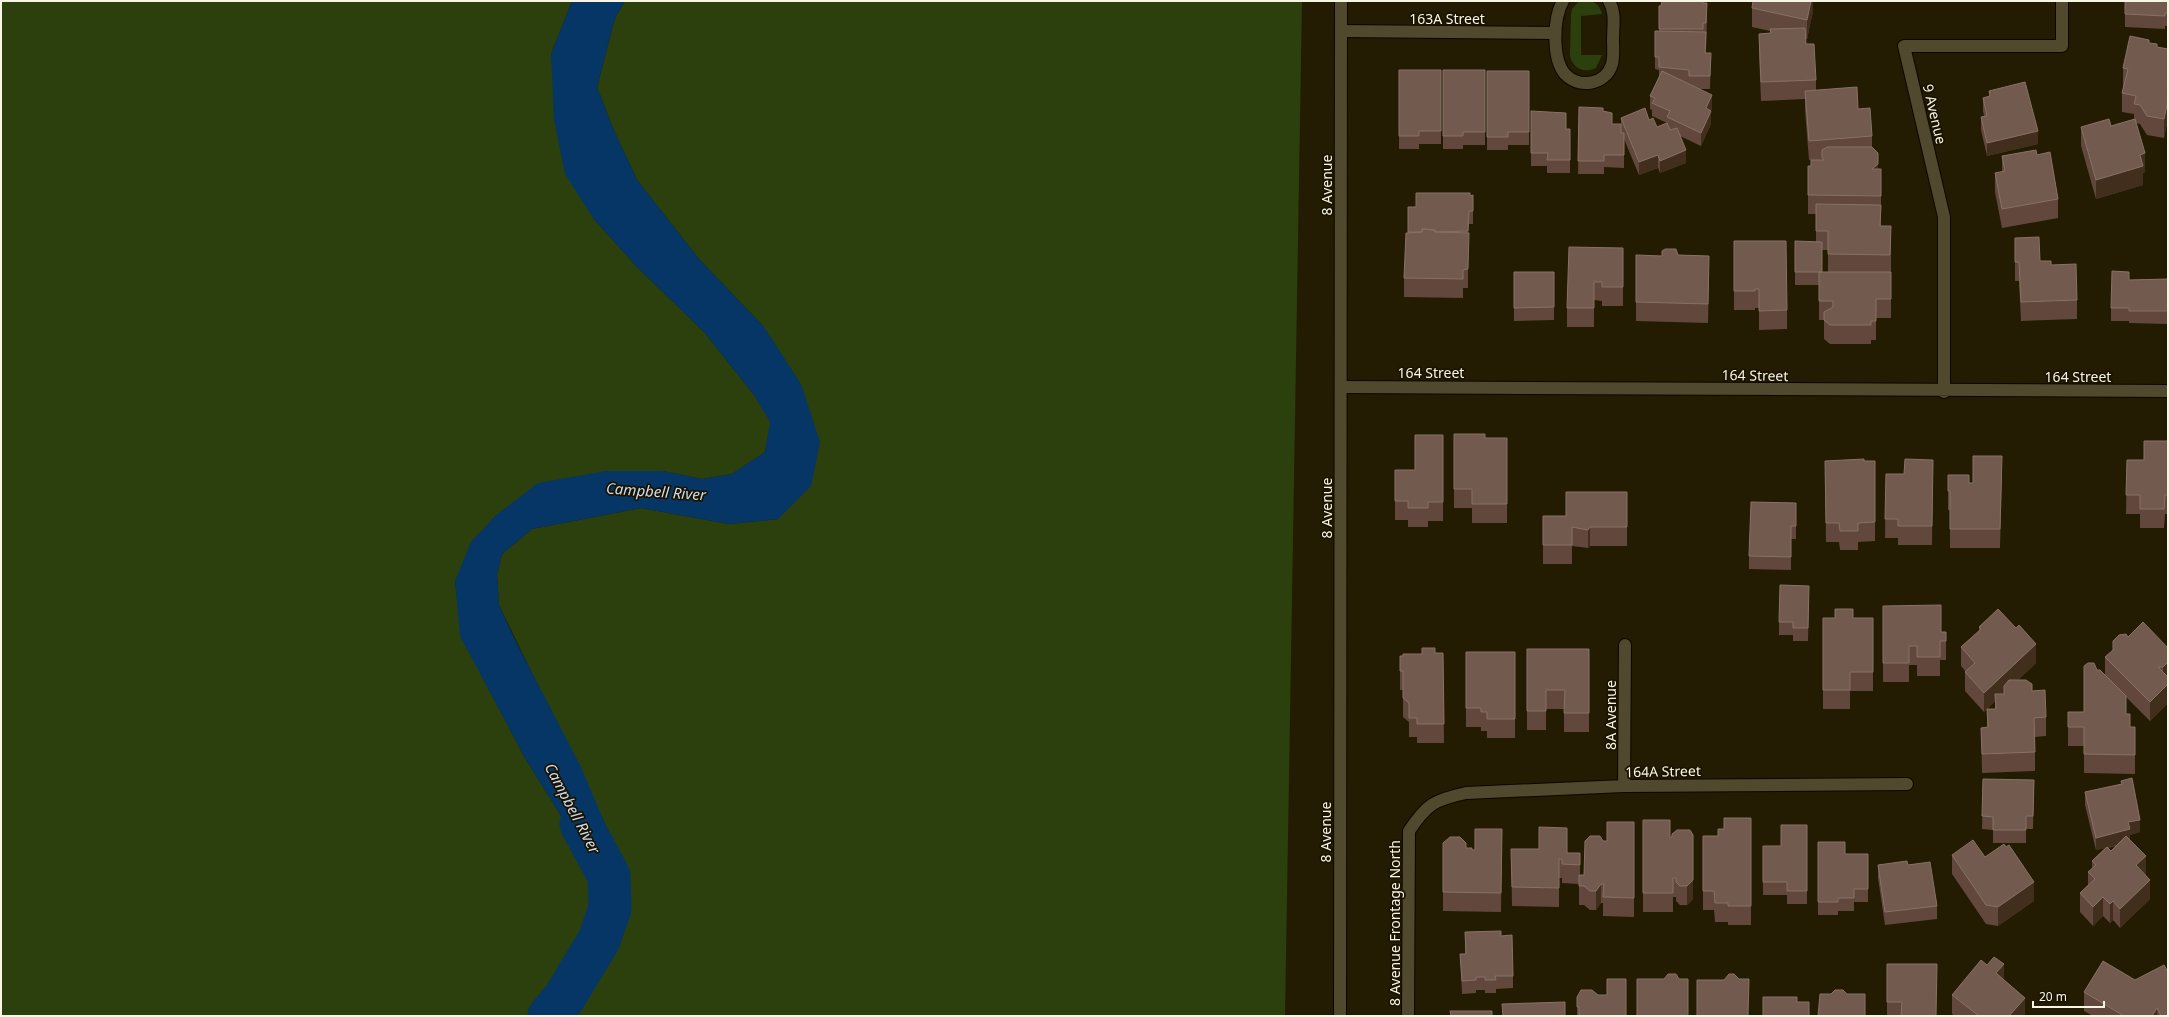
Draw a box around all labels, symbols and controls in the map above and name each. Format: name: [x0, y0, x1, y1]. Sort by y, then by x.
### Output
street label: 163A Street: [1409, 9, 1485, 28]
street label: 9 Avenue: [1919, 82, 1951, 146]
street label: 8 Avenue: [1317, 155, 1336, 215]
street label: 164 Street: [1398, 363, 1464, 382]
street label: 164 Street: [1721, 365, 1789, 385]
street label: 164 Street: [2045, 367, 2111, 386]
water label: Campbell River: [605, 478, 708, 505]
street label: 8 Avenue: [1317, 478, 1336, 538]
street label: 8A Avenue: [1601, 680, 1620, 750]
water label: Campbell River: [541, 759, 606, 858]
street label: 164A Street: [1625, 761, 1701, 781]
street label: 8 Avenue: [1316, 802, 1335, 862]
street label: 8 Avenue Frontage North: [1385, 840, 1404, 1006]
scale bar: [2033, 983, 2104, 1009]
text: 20 m: [2039, 988, 2067, 1005]

